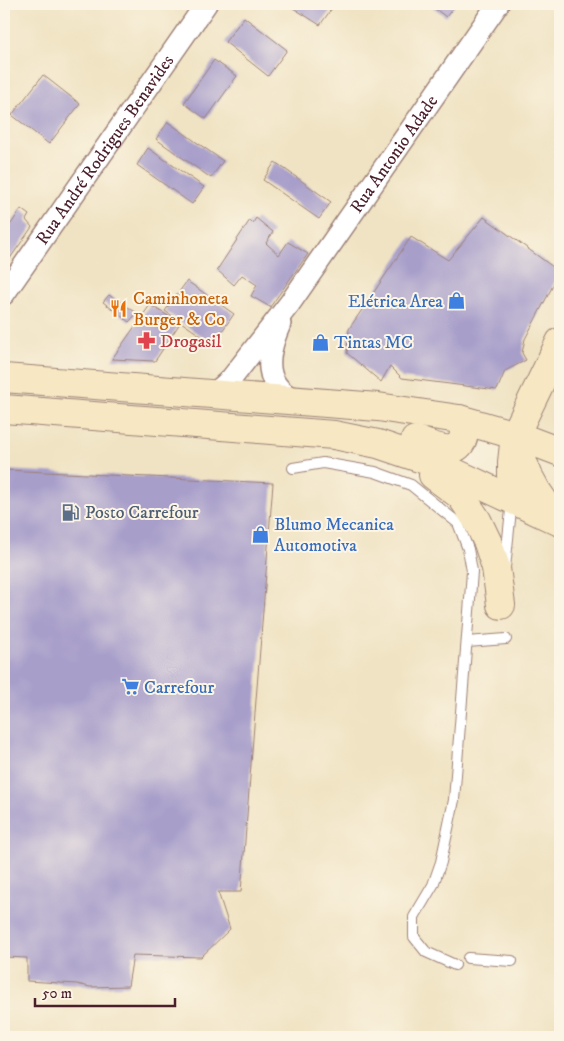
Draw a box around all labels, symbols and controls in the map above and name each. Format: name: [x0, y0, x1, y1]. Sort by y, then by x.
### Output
street label: Rua André Rodrigues Benavides: [32, 51, 179, 249]
street label: Rua Antonio Adade: [346, 91, 443, 218]
place label: Caminhoneta Burger & Co: [133, 288, 229, 331]
place label: Elétrica Area: [348, 291, 443, 313]
shop icon: Elétrica Area: [447, 291, 467, 311]
restaurant icon: Caminhoneta Burger & Co: [109, 298, 129, 318]
pharmacy icon: Drogasil: [136, 331, 156, 351]
place label: Drogasil: [160, 331, 222, 353]
shop icon: Tintas MC: [310, 332, 330, 352]
place label: Tintas MC: [334, 332, 413, 354]
fuel station icon: Posto Carrefour: [61, 502, 81, 522]
place label: Posto Carrefour: [85, 502, 199, 524]
place label: Blumo Mecanica Automotiva: [274, 514, 394, 557]
shop icon: Blumo Mecanica Automotiva: [250, 524, 270, 544]
supermarket icon: Carrefour: [120, 677, 140, 697]
place label: Carrefour: [144, 677, 215, 699]
scale bar: [35, 976, 175, 1008]
text: 50 m: [42, 984, 72, 1003]

